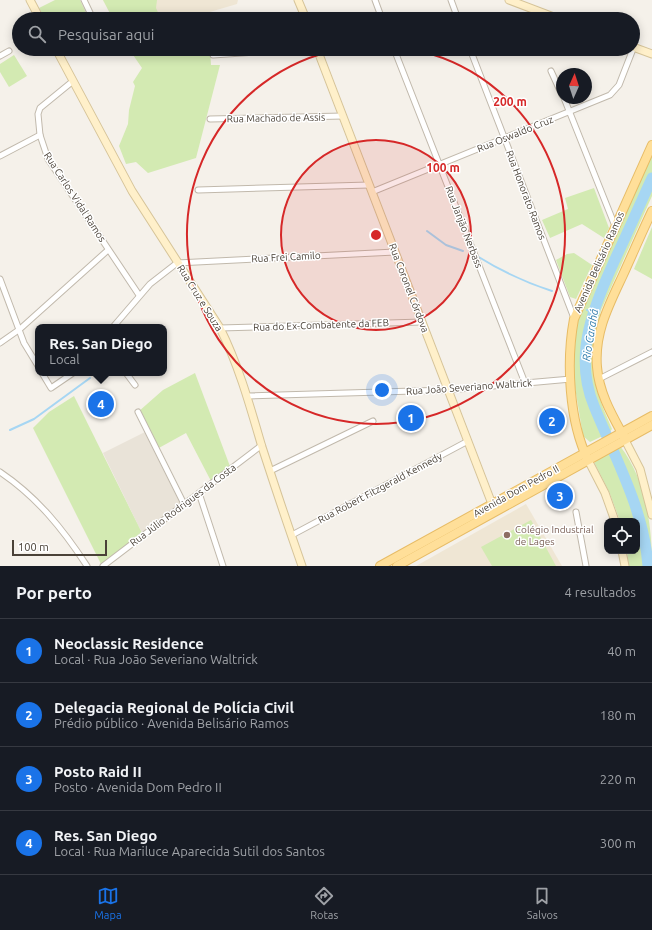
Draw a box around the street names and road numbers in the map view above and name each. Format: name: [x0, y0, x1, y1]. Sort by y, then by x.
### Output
street label: Rua Machado de Assis: [227, 112, 325, 124]
street label: Rua Oswaldo Cruz: [475, 114, 555, 154]
street label: Rua Honorato Ramos: [504, 149, 548, 241]
street label: Rua Carlos Vidal Ramos: [42, 150, 108, 244]
street label: Rua Janjão Nerbass: [443, 184, 485, 270]
street label: Avenida Belisário Ramos: [572, 210, 626, 314]
street label: Rua Coronel Córdova: [387, 242, 431, 334]
street label: Rua Frei Camilo: [251, 250, 321, 264]
street label: Rua Cruz e Souza: [175, 263, 225, 333]
street label: Rua do Ex-Combatente da FEB: [253, 317, 389, 333]
street label: Rua João Severiano Waltrick: [406, 377, 532, 397]
street label: Rua Robert Fitzgerald Kennedy: [316, 450, 444, 525]
street label: Rua Júlio Rodrigues da Costa: [128, 462, 238, 548]
street label: Avenida Dom Pedro II: [471, 463, 561, 519]

